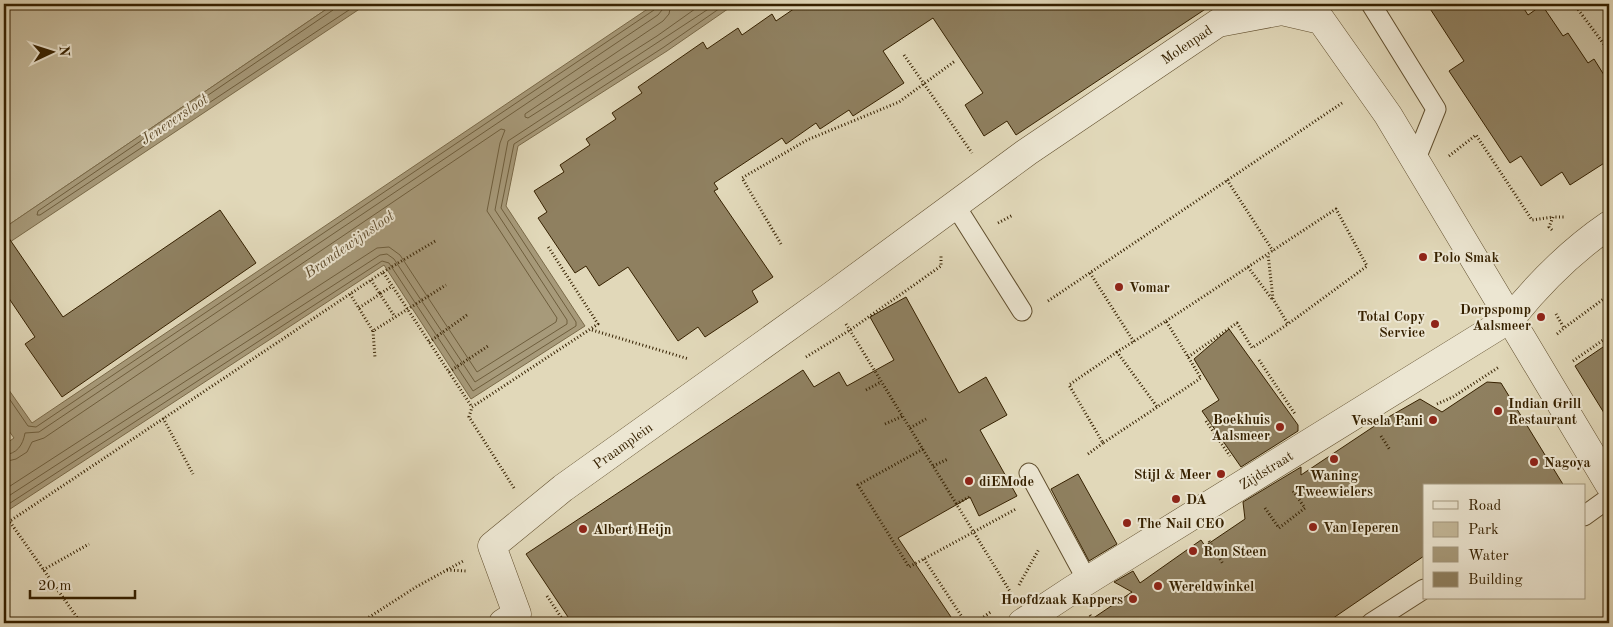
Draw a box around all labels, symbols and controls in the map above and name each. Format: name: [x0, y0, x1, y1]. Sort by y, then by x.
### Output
street label: Molenpad: [1159, 23, 1215, 67]
north arrow: [28, 28, 78, 78]
text: N: [57, 45, 71, 57]
water label: Jeneversloot: [138, 92, 212, 148]
water label: Brandewijnsloot: [301, 209, 398, 282]
marker: Polo Smak: [1417, 251, 1429, 263]
place label: Polo Smak: [1433, 251, 1499, 265]
marker: Vomar: [1113, 281, 1125, 293]
place label: Vomar: [1129, 281, 1170, 295]
place label: Dorpspomp Aalsmeer: [1460, 303, 1531, 333]
place label: Total Copy Service: [1357, 310, 1425, 340]
marker: Dorpspomp Aalsmeer: [1535, 311, 1547, 323]
marker: Total Copy Service: [1429, 318, 1441, 330]
place label: Indian Grill Restaurant: [1508, 397, 1581, 427]
marker: Indian Grill Restaurant: [1492, 405, 1504, 417]
place label: Boekhuis Aalsmeer: [1212, 413, 1270, 443]
place label: Vesela Pani: [1351, 414, 1423, 428]
marker: Vesela Pani: [1427, 414, 1439, 426]
street label: Praamplein: [591, 420, 656, 472]
marker: Boekhuis Aalsmeer: [1274, 421, 1286, 433]
street label: Zijdstraat: [1237, 449, 1296, 493]
marker: Waning Tweewielers: [1328, 453, 1340, 465]
marker: Nagoya: [1528, 456, 1540, 468]
place label: Nagoya: [1544, 456, 1591, 470]
place label: Stijl & Meer: [1134, 468, 1211, 482]
marker: Stijl & Meer: [1215, 468, 1227, 480]
place label: Waning Tweewielers: [1295, 469, 1373, 499]
marker: diEMode: [963, 475, 975, 487]
place label: diEMode: [979, 475, 1034, 489]
legend: [1423, 484, 1586, 600]
marker: DA: [1170, 493, 1182, 505]
place label: DA: [1186, 493, 1207, 507]
text: Road: [1468, 499, 1502, 514]
marker: The Nail CEO: [1121, 517, 1133, 529]
place label: The Nail CEO: [1137, 517, 1224, 531]
marker: Van Ieperen: [1307, 521, 1319, 533]
place label: Van Ieperen: [1323, 521, 1399, 535]
marker: Albert Heijn: [577, 523, 589, 535]
place label: Albert Heijn: [593, 523, 672, 537]
text: Park: [1468, 523, 1499, 538]
marker: Ron Steen: [1187, 545, 1199, 557]
place label: Ron Steen: [1203, 545, 1267, 559]
text: Water: [1468, 549, 1509, 564]
scale bar: [30, 567, 135, 599]
text: Building: [1468, 573, 1523, 588]
text: 20 m: [38, 579, 72, 594]
marker: Wereldwinkel: [1152, 580, 1164, 592]
place label: Wereldwinkel: [1168, 580, 1254, 594]
place label: Hoofdzaak Kappers: [1001, 593, 1123, 607]
marker: Hoofdzaak Kappers: [1127, 593, 1139, 605]

